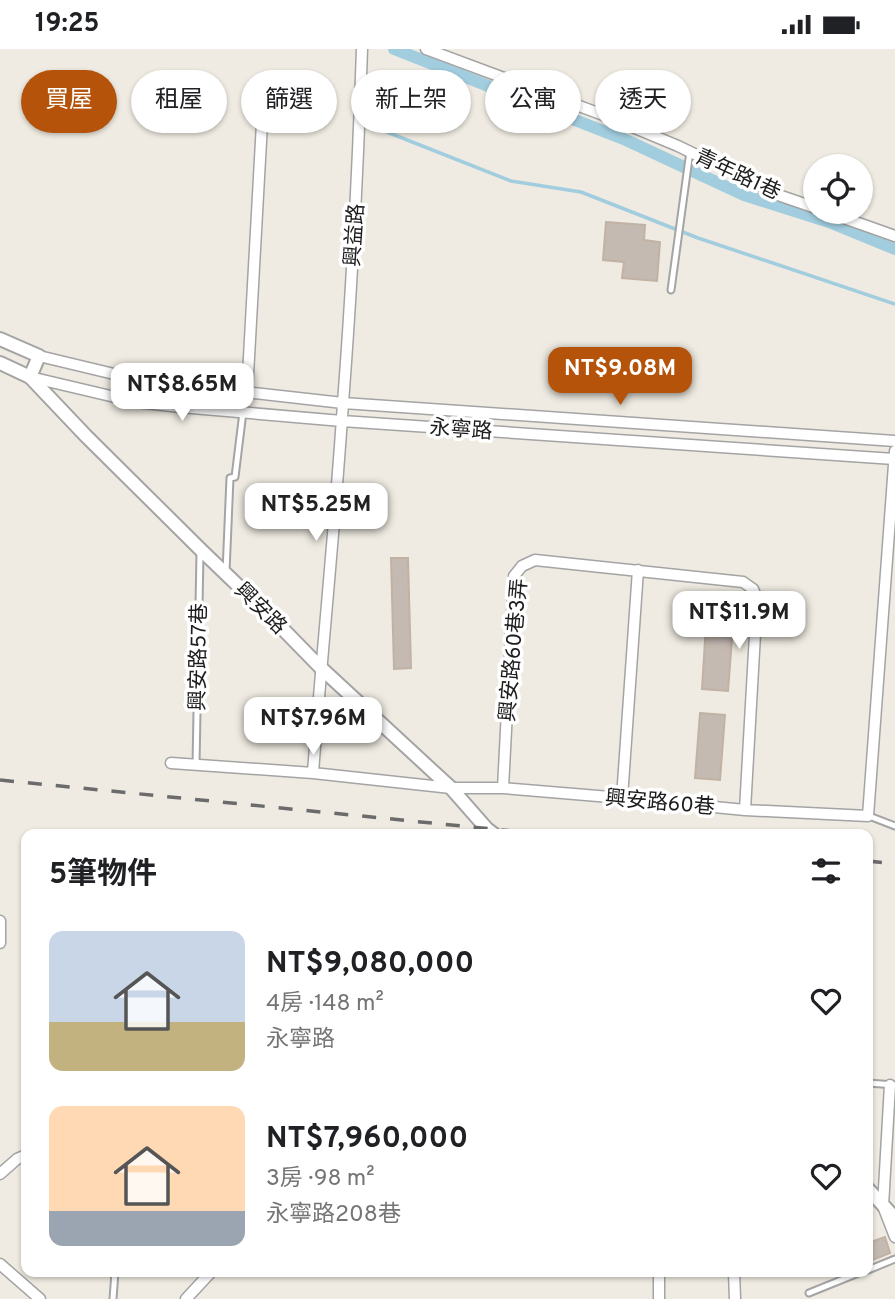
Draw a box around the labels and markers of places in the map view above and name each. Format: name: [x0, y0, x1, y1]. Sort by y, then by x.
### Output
pin: NT$9.08M: [548, 347, 692, 407]
pin: NT$8.65M: [110, 363, 254, 423]
pin: NT$5.25M: [244, 483, 388, 543]
pin: NT$11.9M: [667, 591, 811, 651]
pin: NT$7.96M: [241, 697, 385, 757]

